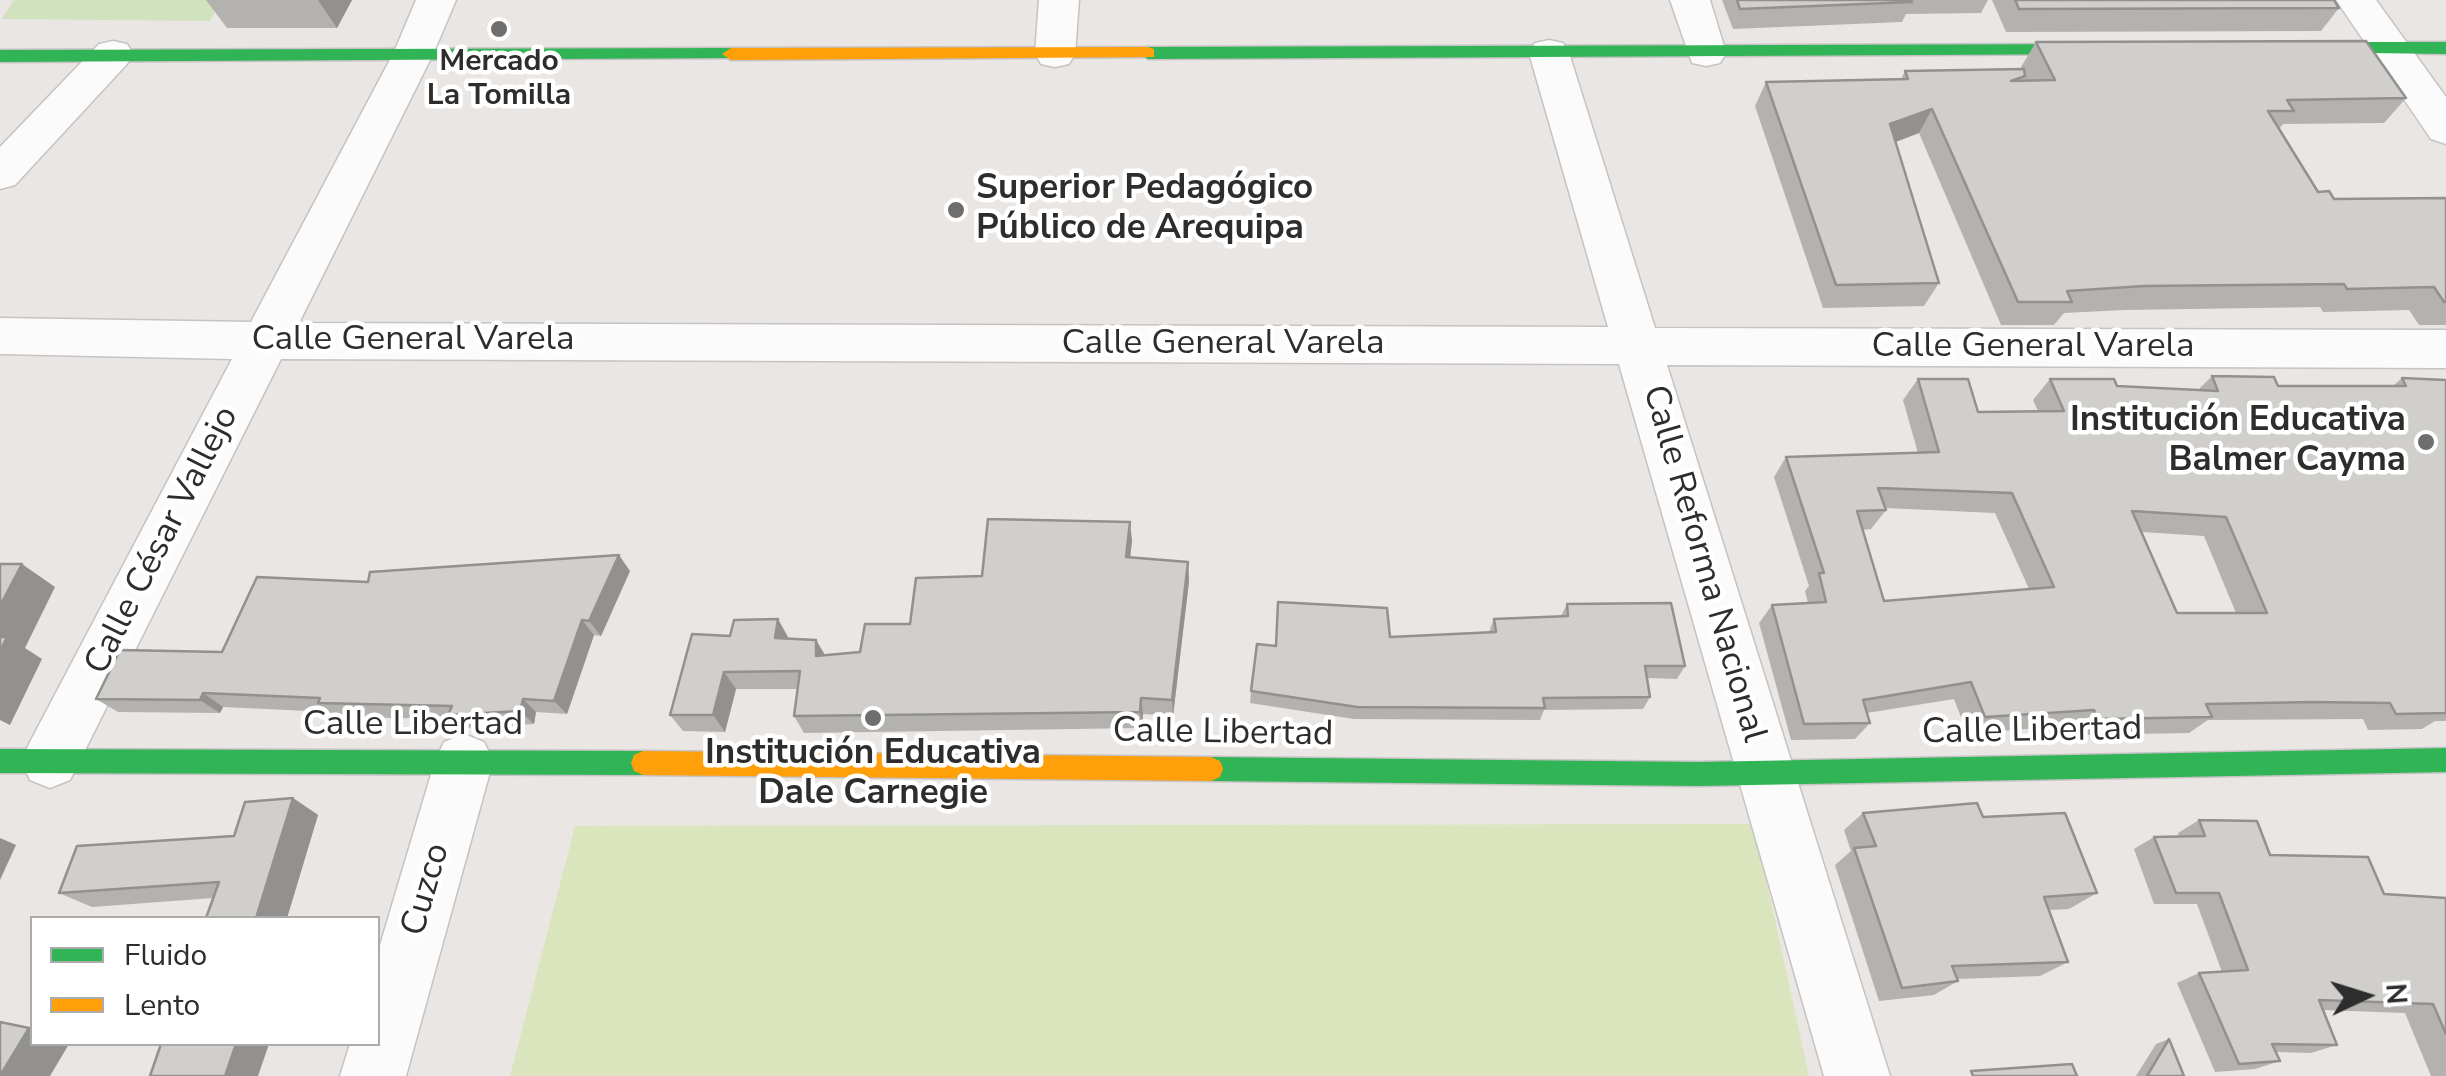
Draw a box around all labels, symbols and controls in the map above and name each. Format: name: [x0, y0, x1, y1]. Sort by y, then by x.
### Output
marker: Mercado La Tomilla: [488, 18, 510, 40]
place label: Mercado La Tomilla: [427, 45, 571, 116]
place label: Superior Pedagógico Público de Arequipa: [976, 169, 1313, 251]
marker: Superior Pedagógico Público de Arequipa: [945, 199, 967, 221]
street label: Calle General Varela: [252, 320, 574, 362]
street label: Calle General Varela: [1062, 324, 1384, 366]
street label: Calle General Varela: [1872, 327, 2194, 369]
street label: Calle Reforma Nacional: [1632, 381, 1774, 747]
street label: Calle César Vallejo: [77, 400, 249, 682]
place label: Institución Educativa Balmer Cayma: [2070, 401, 2406, 483]
marker: Institución Educativa Balmer Cayma: [2415, 431, 2437, 453]
street label: Calle Libertad: [303, 705, 523, 747]
marker: Institución Educativa Dale Carnegie: [862, 707, 884, 729]
street label: Calle Libertad: [1921, 709, 2143, 755]
street label: Calle Libertad: [1112, 711, 1334, 757]
place label: Institución Educativa Dale Carnegie: [705, 734, 1041, 816]
street label: Cuzco: [394, 839, 460, 941]
legend: [30, 916, 380, 1046]
text: Fluido: [124, 935, 207, 976]
north arrow: [2316, 946, 2416, 1046]
text: N: [2376, 982, 2416, 1006]
text: Lento: [124, 985, 200, 1026]

